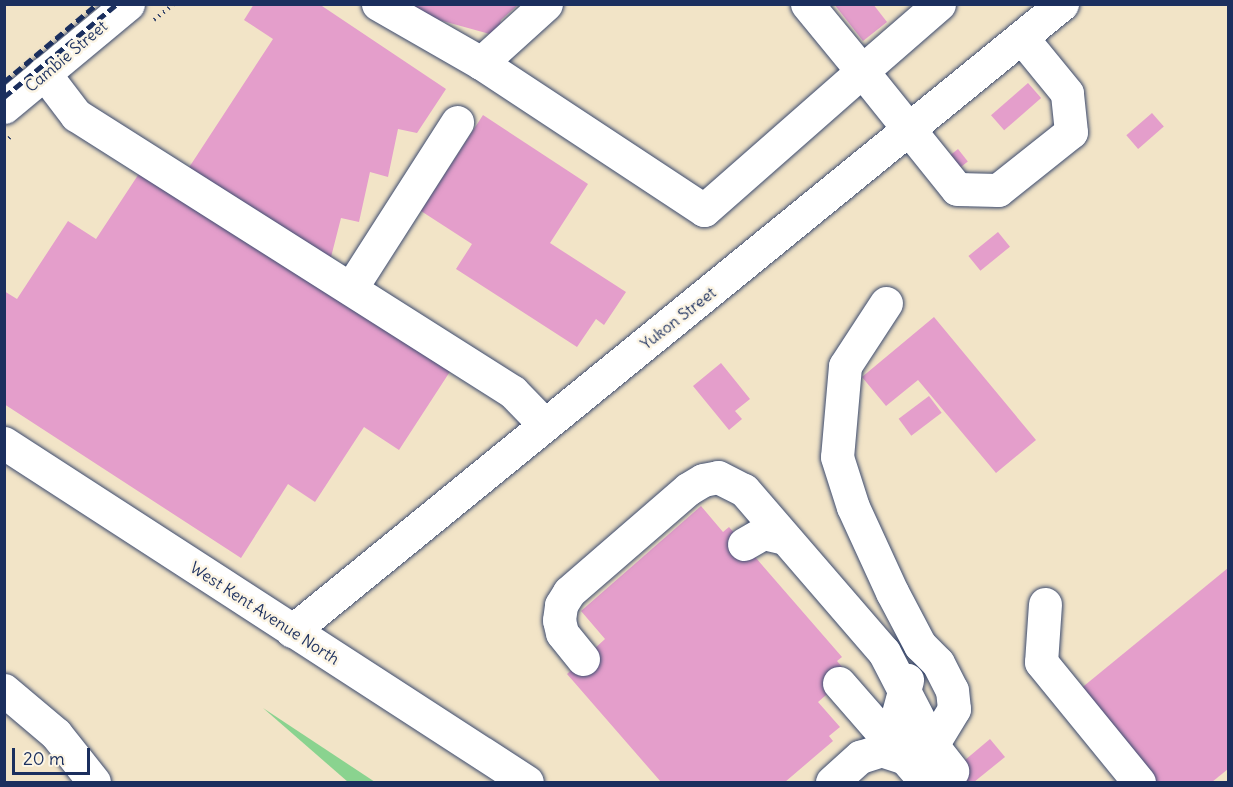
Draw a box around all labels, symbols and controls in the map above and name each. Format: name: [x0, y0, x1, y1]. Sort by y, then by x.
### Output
street label: Cambie Street: [21, 16, 111, 96]
street label: Yukon Street: [637, 283, 719, 353]
street label: West Kent Avenue North: [187, 558, 343, 668]
scale bar: [15, 736, 93, 774]
text: 20 m: [23, 747, 65, 770]

